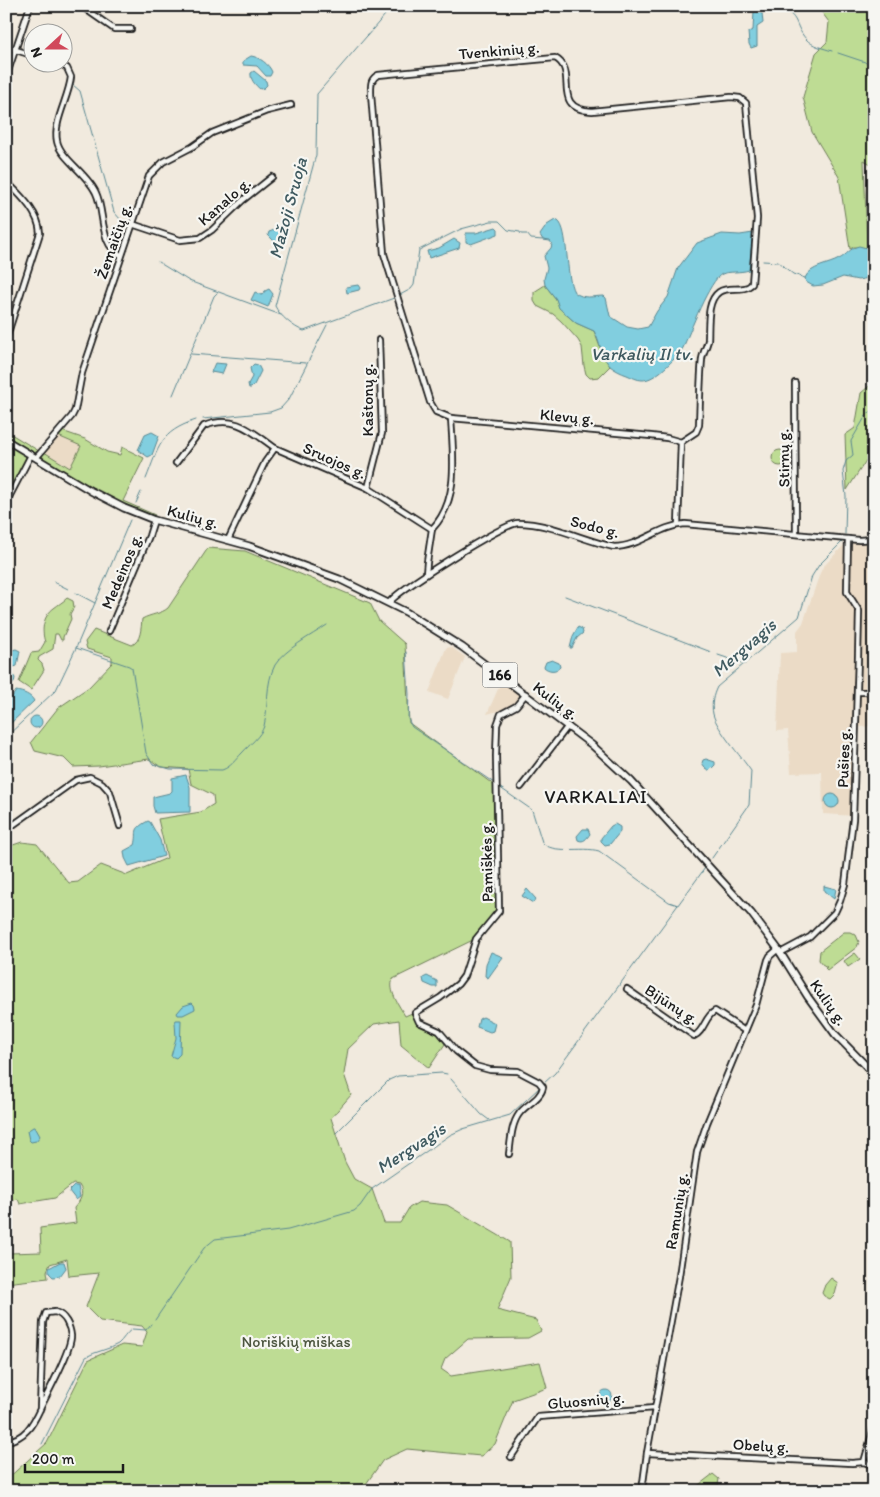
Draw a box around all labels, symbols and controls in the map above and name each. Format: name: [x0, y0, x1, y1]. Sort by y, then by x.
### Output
north arrow: [22, 22, 72, 72]
street label: Tvenkinių g.: [458, 38, 540, 63]
text: N: [27, 45, 46, 60]
water label: Mažoji Sruoja: [264, 154, 312, 261]
street label: Kanalo g.: [194, 173, 255, 229]
street label: Žemaičių g.: [92, 201, 135, 281]
water label: Varkalių II tv.: [590, 343, 694, 365]
street label: Kaštonų g.: [358, 363, 377, 436]
street label: Klevų g.: [539, 405, 595, 428]
street label: Stirnų g.: [773, 428, 794, 488]
street label: Sruojos g.: [300, 438, 369, 483]
street label: Kulių g.: [165, 501, 220, 532]
street label: Sodo g.: [568, 511, 621, 542]
street label: Medeinos g.: [97, 530, 146, 612]
water label: Mergvagis: [707, 613, 781, 682]
road number: 166: [482, 662, 518, 688]
street label: Kulių g.: [529, 677, 582, 724]
street label: Pušies g.: [833, 728, 854, 788]
district label: VARKALIAI: [544, 785, 648, 808]
street label: Pamiškės g.: [476, 822, 497, 902]
street label: Kulių g.: [806, 976, 851, 1029]
street label: Bijūnų g.: [641, 980, 702, 1029]
water label: Mergvagis: [372, 1117, 451, 1178]
street label: Ramunių g.: [661, 1171, 692, 1251]
park label: Noriškių miškas: [241, 1332, 351, 1351]
street label: Gluosnių g.: [547, 1388, 625, 1413]
street label: Obelų g.: [732, 1435, 790, 1456]
scale bar: [25, 1442, 122, 1474]
text: 200 m: [32, 1450, 75, 1468]

